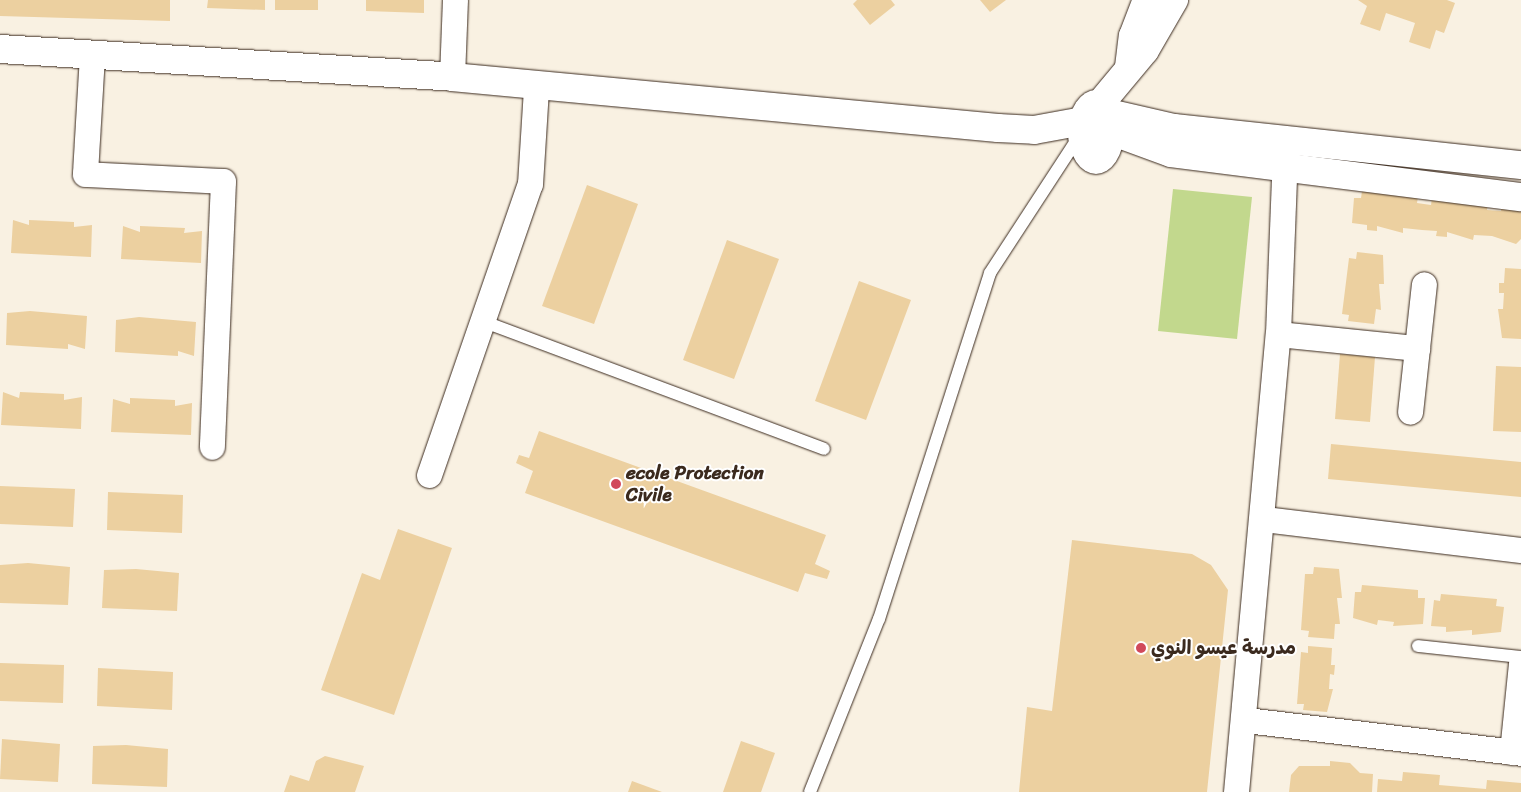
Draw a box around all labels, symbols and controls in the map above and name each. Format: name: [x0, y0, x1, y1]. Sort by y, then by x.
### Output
place label: ecole Protection Civile: [626, 462, 764, 506]
marker: ecole Protection Civile: [610, 478, 622, 490]
place label: مدرسة عيسو النوي: [1151, 637, 1296, 659]
marker: مدرسة عيسو النوي: [1135, 642, 1147, 654]

